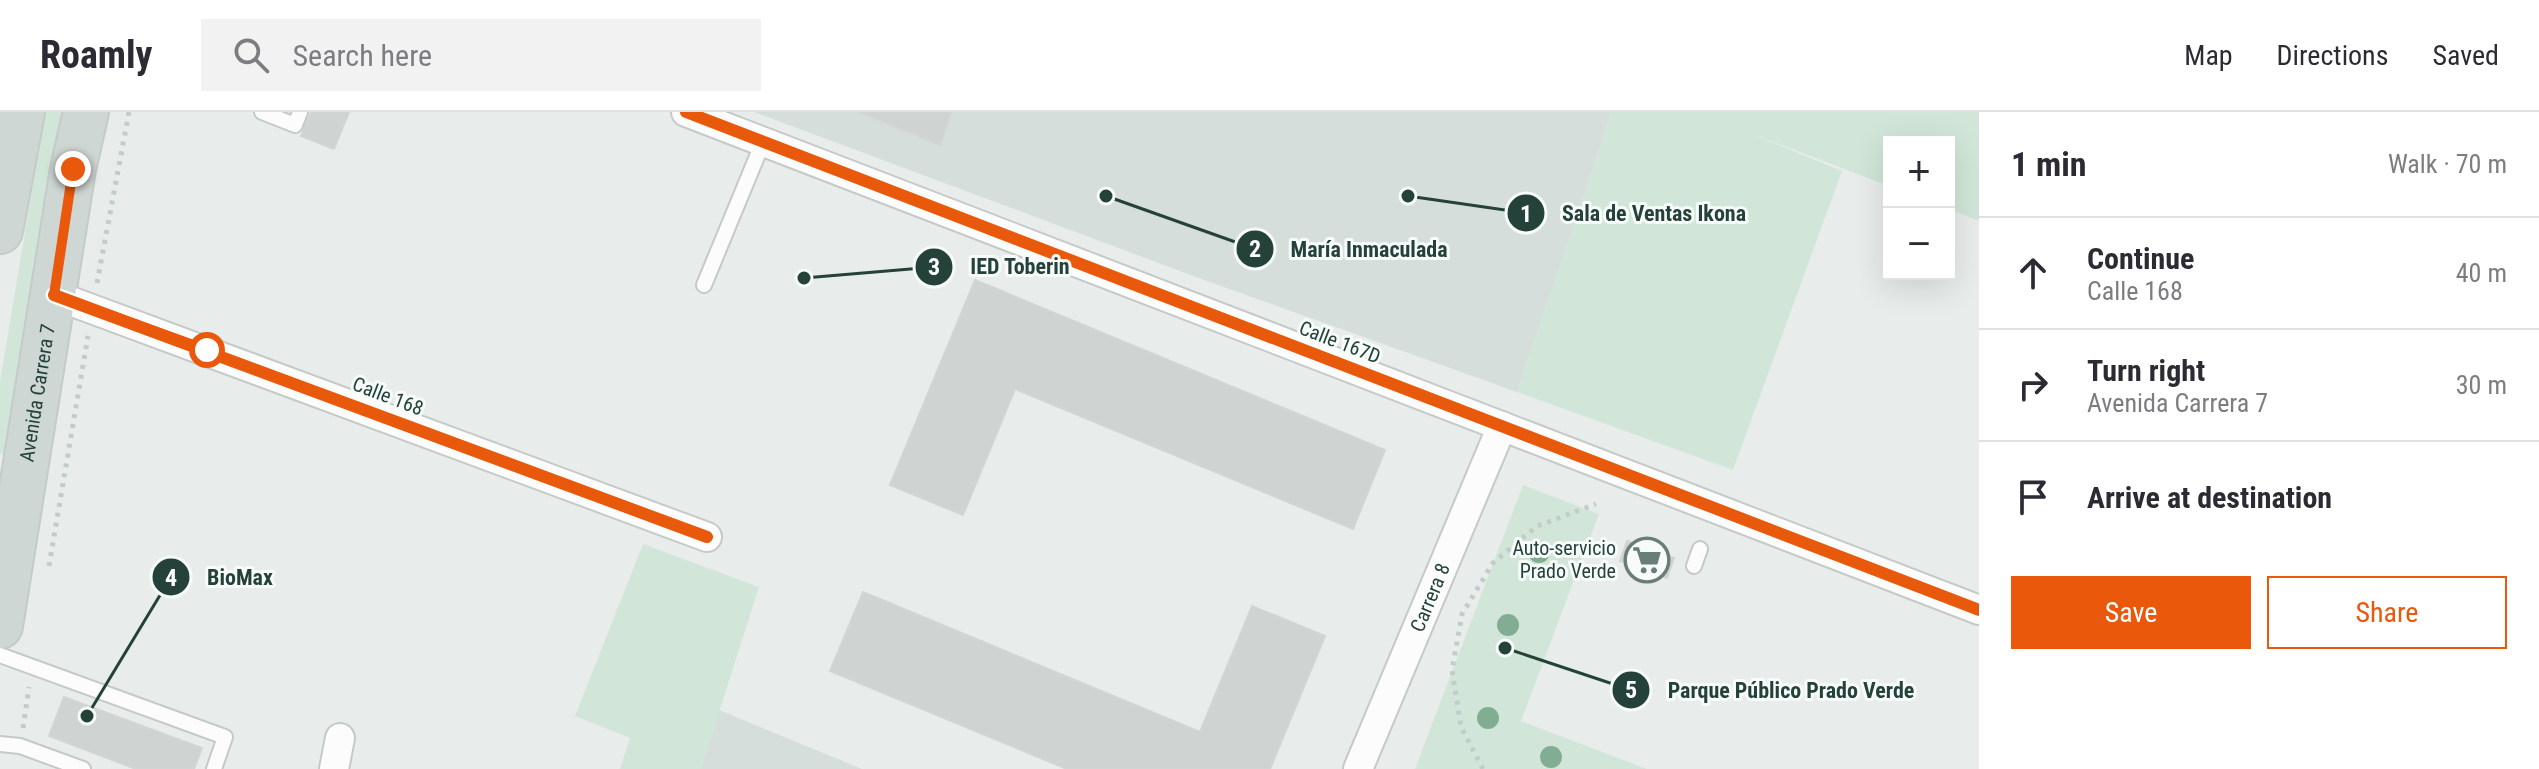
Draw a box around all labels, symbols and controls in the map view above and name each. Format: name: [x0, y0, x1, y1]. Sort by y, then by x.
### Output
search box: [201, 19, 761, 91]
text: Roamly: [40, 33, 153, 77]
icon: search: [229, 33, 273, 77]
text: Search here: [293, 38, 432, 73]
text: Map: [2184, 39, 2233, 72]
text: Directions: [2277, 39, 2388, 72]
text: Saved: [2432, 39, 2499, 72]
map controls: [1883, 136, 1955, 280]
button: +: [1883, 136, 1955, 208]
text: 1 min: [2011, 144, 2087, 184]
text: Walk · 70 m: [2388, 149, 2507, 179]
route end: [55, 151, 91, 187]
callout: Sala de Ventas Ikona: [1506, 190, 1762, 236]
text: 1: [1520, 200, 1532, 228]
text: Sala de Ventas Ikona: [1562, 201, 1746, 226]
button: −: [1883, 208, 1955, 280]
callout: María Inmaculada: [1235, 226, 1464, 272]
text: 2: [1249, 235, 1261, 263]
text: María Inmaculada: [1290, 237, 1448, 262]
text: Continue: [2087, 241, 2194, 276]
callout: IED Toberin: [914, 244, 1086, 290]
icon: ahead: [2011, 251, 2055, 295]
text: 3: [928, 253, 940, 281]
text: IED Toberin: [970, 254, 1070, 279]
text: 40 m: [2456, 258, 2507, 288]
text: Calle 168: [2087, 276, 2183, 306]
street label: Calle 167D: [1296, 316, 1384, 368]
street label: Avenida Carrera 7: [14, 322, 60, 464]
route start: [189, 332, 225, 368]
text: Turn right: [2087, 353, 2205, 388]
icon: right: [2011, 363, 2055, 407]
text: 30 m: [2456, 370, 2507, 400]
street label: Calle 168: [349, 372, 427, 420]
text: Avenida Carrera 7: [2087, 388, 2268, 418]
icon: arrive: [2011, 475, 2055, 519]
text: Arrive at destination: [2087, 480, 2332, 515]
place label: Auto-servicio Prado Verde: [1512, 536, 1616, 583]
supermarket icon: Auto-servicio Prado Verde: [1623, 536, 1671, 584]
callout: BioMax: [151, 554, 289, 600]
street label: Carrera 8: [1405, 560, 1455, 635]
text: 4: [165, 564, 177, 592]
text: BioMax: [207, 565, 273, 590]
button: Save: [2011, 576, 2251, 649]
button: Share: [2267, 576, 2507, 649]
callout: Parque Público Prado Verde: [1611, 667, 1930, 713]
text: 5: [1625, 676, 1637, 704]
text: Parque Público Prado Verde: [1668, 678, 1914, 703]

